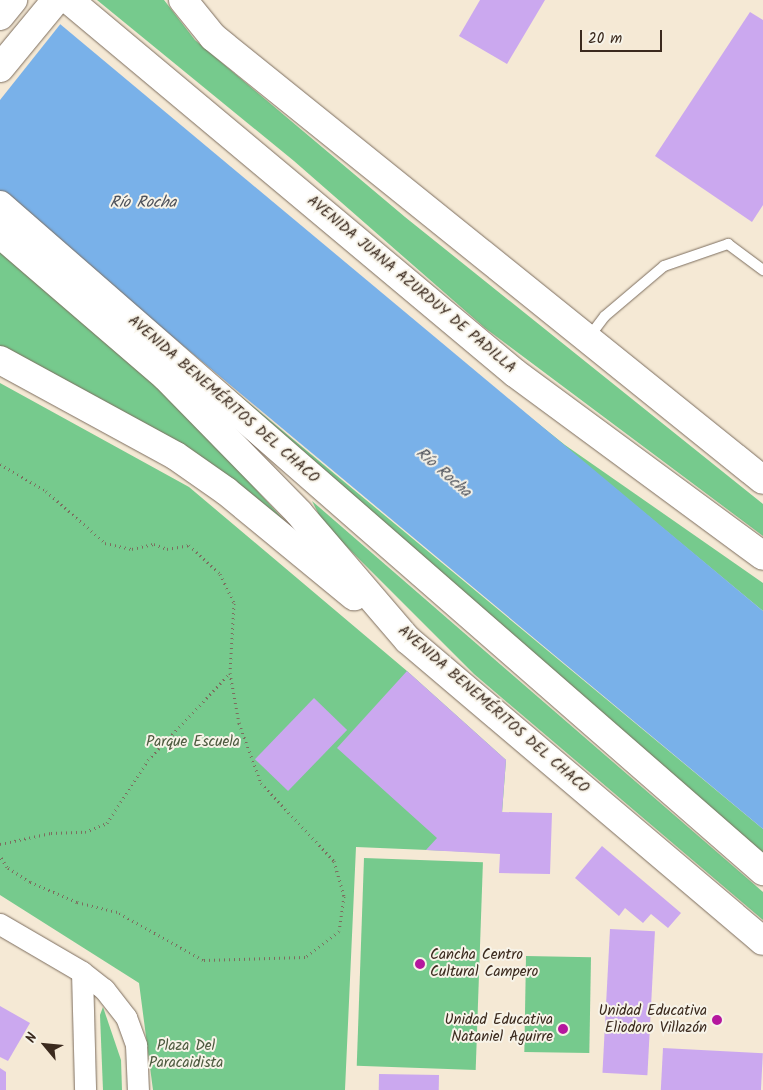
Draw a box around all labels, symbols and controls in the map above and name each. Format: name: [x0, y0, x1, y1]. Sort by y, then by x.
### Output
scale bar: [583, 20, 666, 52]
text: 20 m: [588, 27, 622, 51]
street label: AVENIDA JUANA AZURDUY DE PADILLA: [303, 192, 519, 378]
water label: Río Rocha: [110, 193, 176, 213]
street label: AVENIDA BENEMÉRITOS DEL CHACO: [124, 312, 322, 488]
water label: Río Rocha: [412, 444, 474, 502]
street label: AVENIDA BENEMÉRITOS DEL CHACO: [394, 622, 592, 798]
park label: Parque Escuela: [146, 734, 240, 752]
place label: Cancha Centro Cultural Campero: [430, 946, 538, 981]
marker: Cancha Centro Cultural Campero: [414, 958, 426, 970]
place label: Unidad Educativa Eliodoro Villazón: [599, 1002, 707, 1037]
place label: Unidad Educativa Nataniel Aguirre: [445, 1011, 553, 1046]
marker: Unidad Educativa Eliodoro Villazón: [711, 1014, 723, 1026]
north arrow: [20, 1020, 70, 1070]
marker: Unidad Educativa Nataniel Aguirre: [557, 1023, 569, 1035]
text: N: [20, 1029, 44, 1047]
park label: Plaza Del Paracaidista: [149, 1037, 223, 1072]

